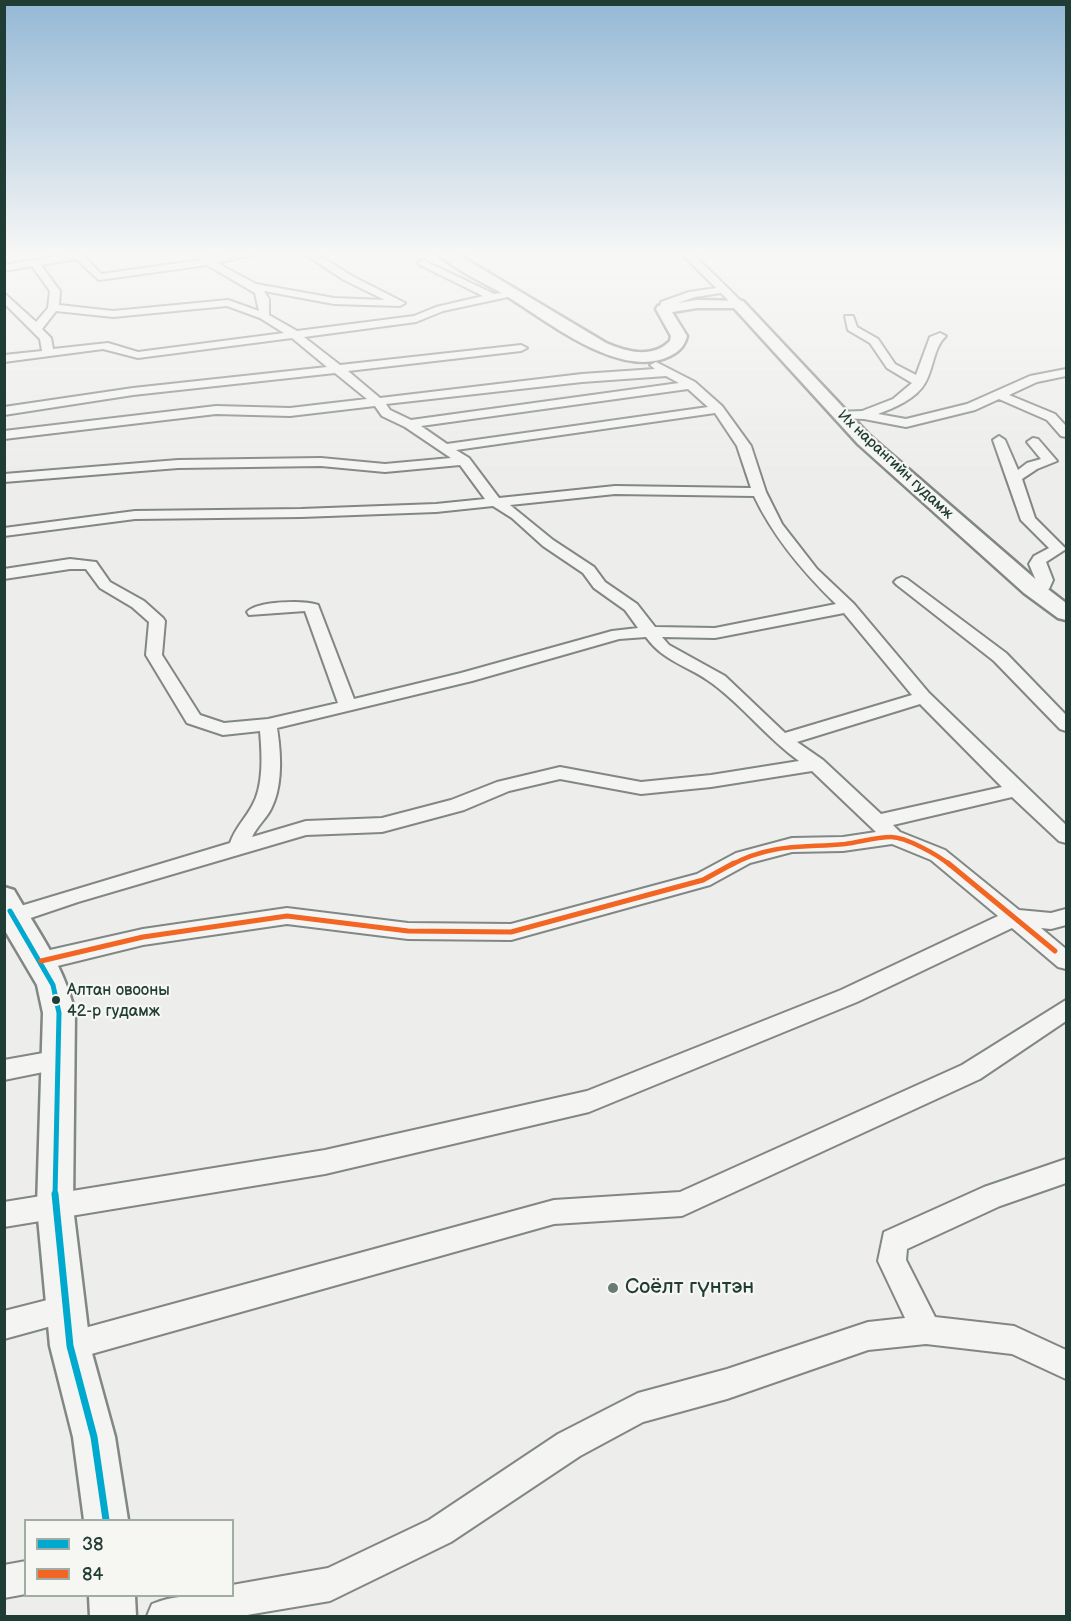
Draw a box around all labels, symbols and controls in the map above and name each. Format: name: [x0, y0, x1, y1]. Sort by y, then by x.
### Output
street label: Их нарангийн гудамж: [833, 407, 957, 523]
place label: Алтан овооны 42-р гудамж: [67, 981, 170, 1019]
marker: Алтан овооны 42-р гудамж: [50, 994, 62, 1006]
place label: Соёлт гүнтэн: [625, 1275, 754, 1301]
marker: Соёлт гүнтэн: [606, 1281, 620, 1295]
legend: [24, 1519, 234, 1597]
text: 38: [82, 1534, 104, 1555]
text: 84: [82, 1564, 103, 1585]

